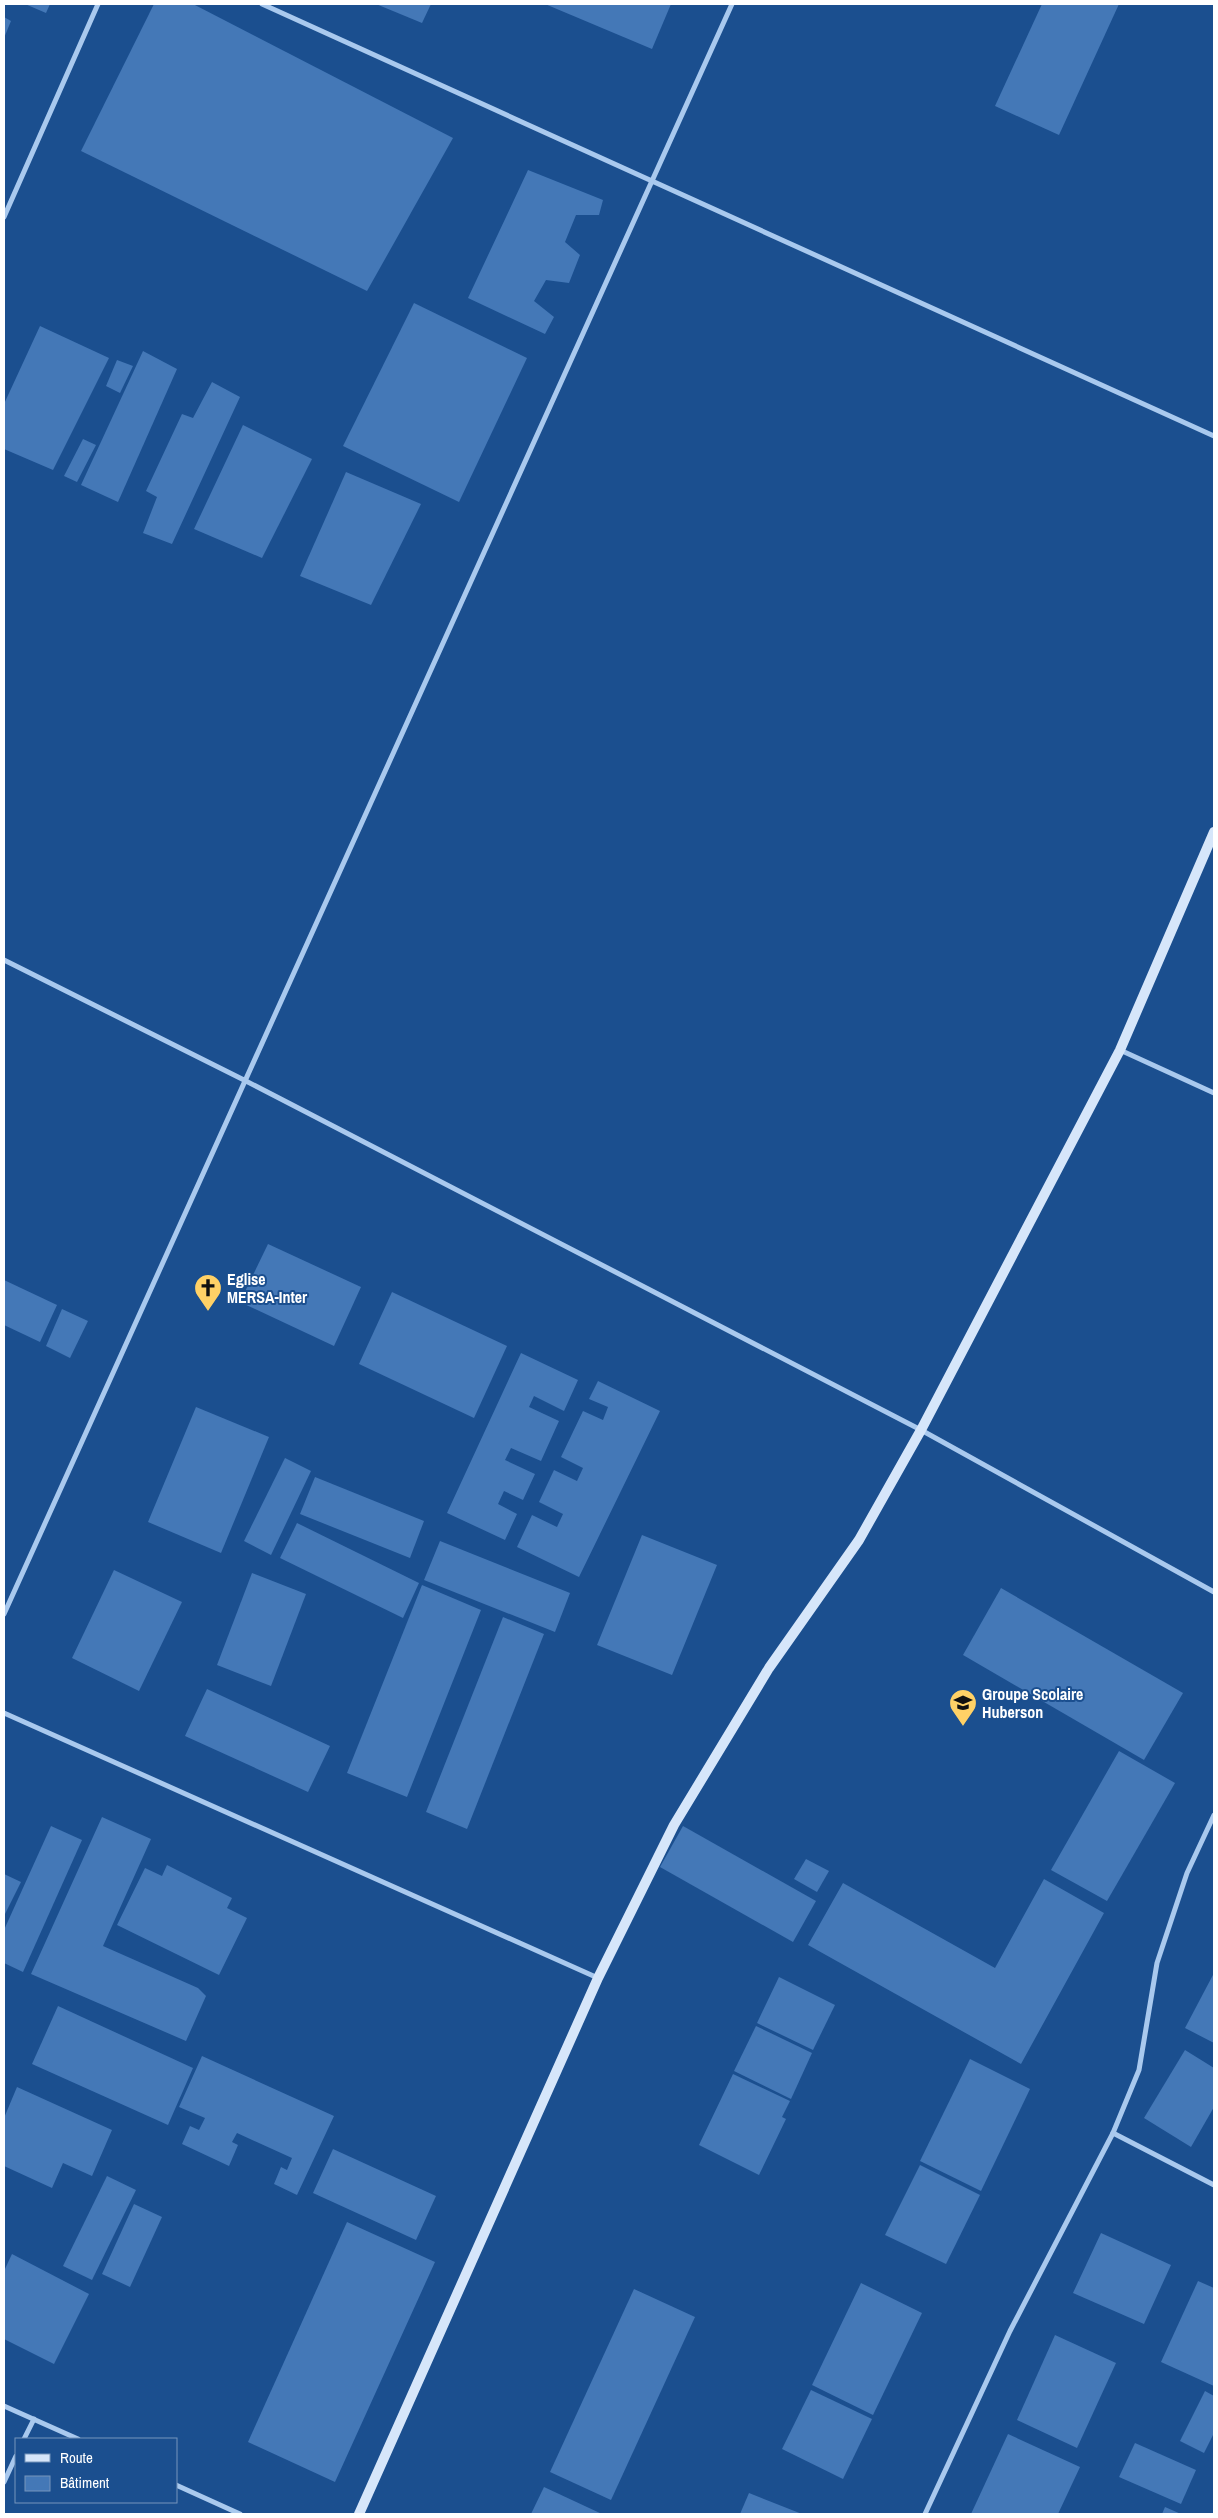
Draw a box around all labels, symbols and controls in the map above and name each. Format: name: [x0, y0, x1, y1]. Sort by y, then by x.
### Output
place label: Eglise MERSA-Inter: [227, 1268, 308, 1308]
church icon: Eglise MERSA-Inter: [193, 1273, 223, 1312]
place label: Groupe Scolaire Huberson: [982, 1683, 1083, 1723]
school or university icon: Groupe Scolaire Huberson: [948, 1688, 978, 1727]
legend: [15, 2438, 178, 2503]
text: Route: [60, 2447, 93, 2468]
text: Bâtiment: [60, 2472, 110, 2493]

